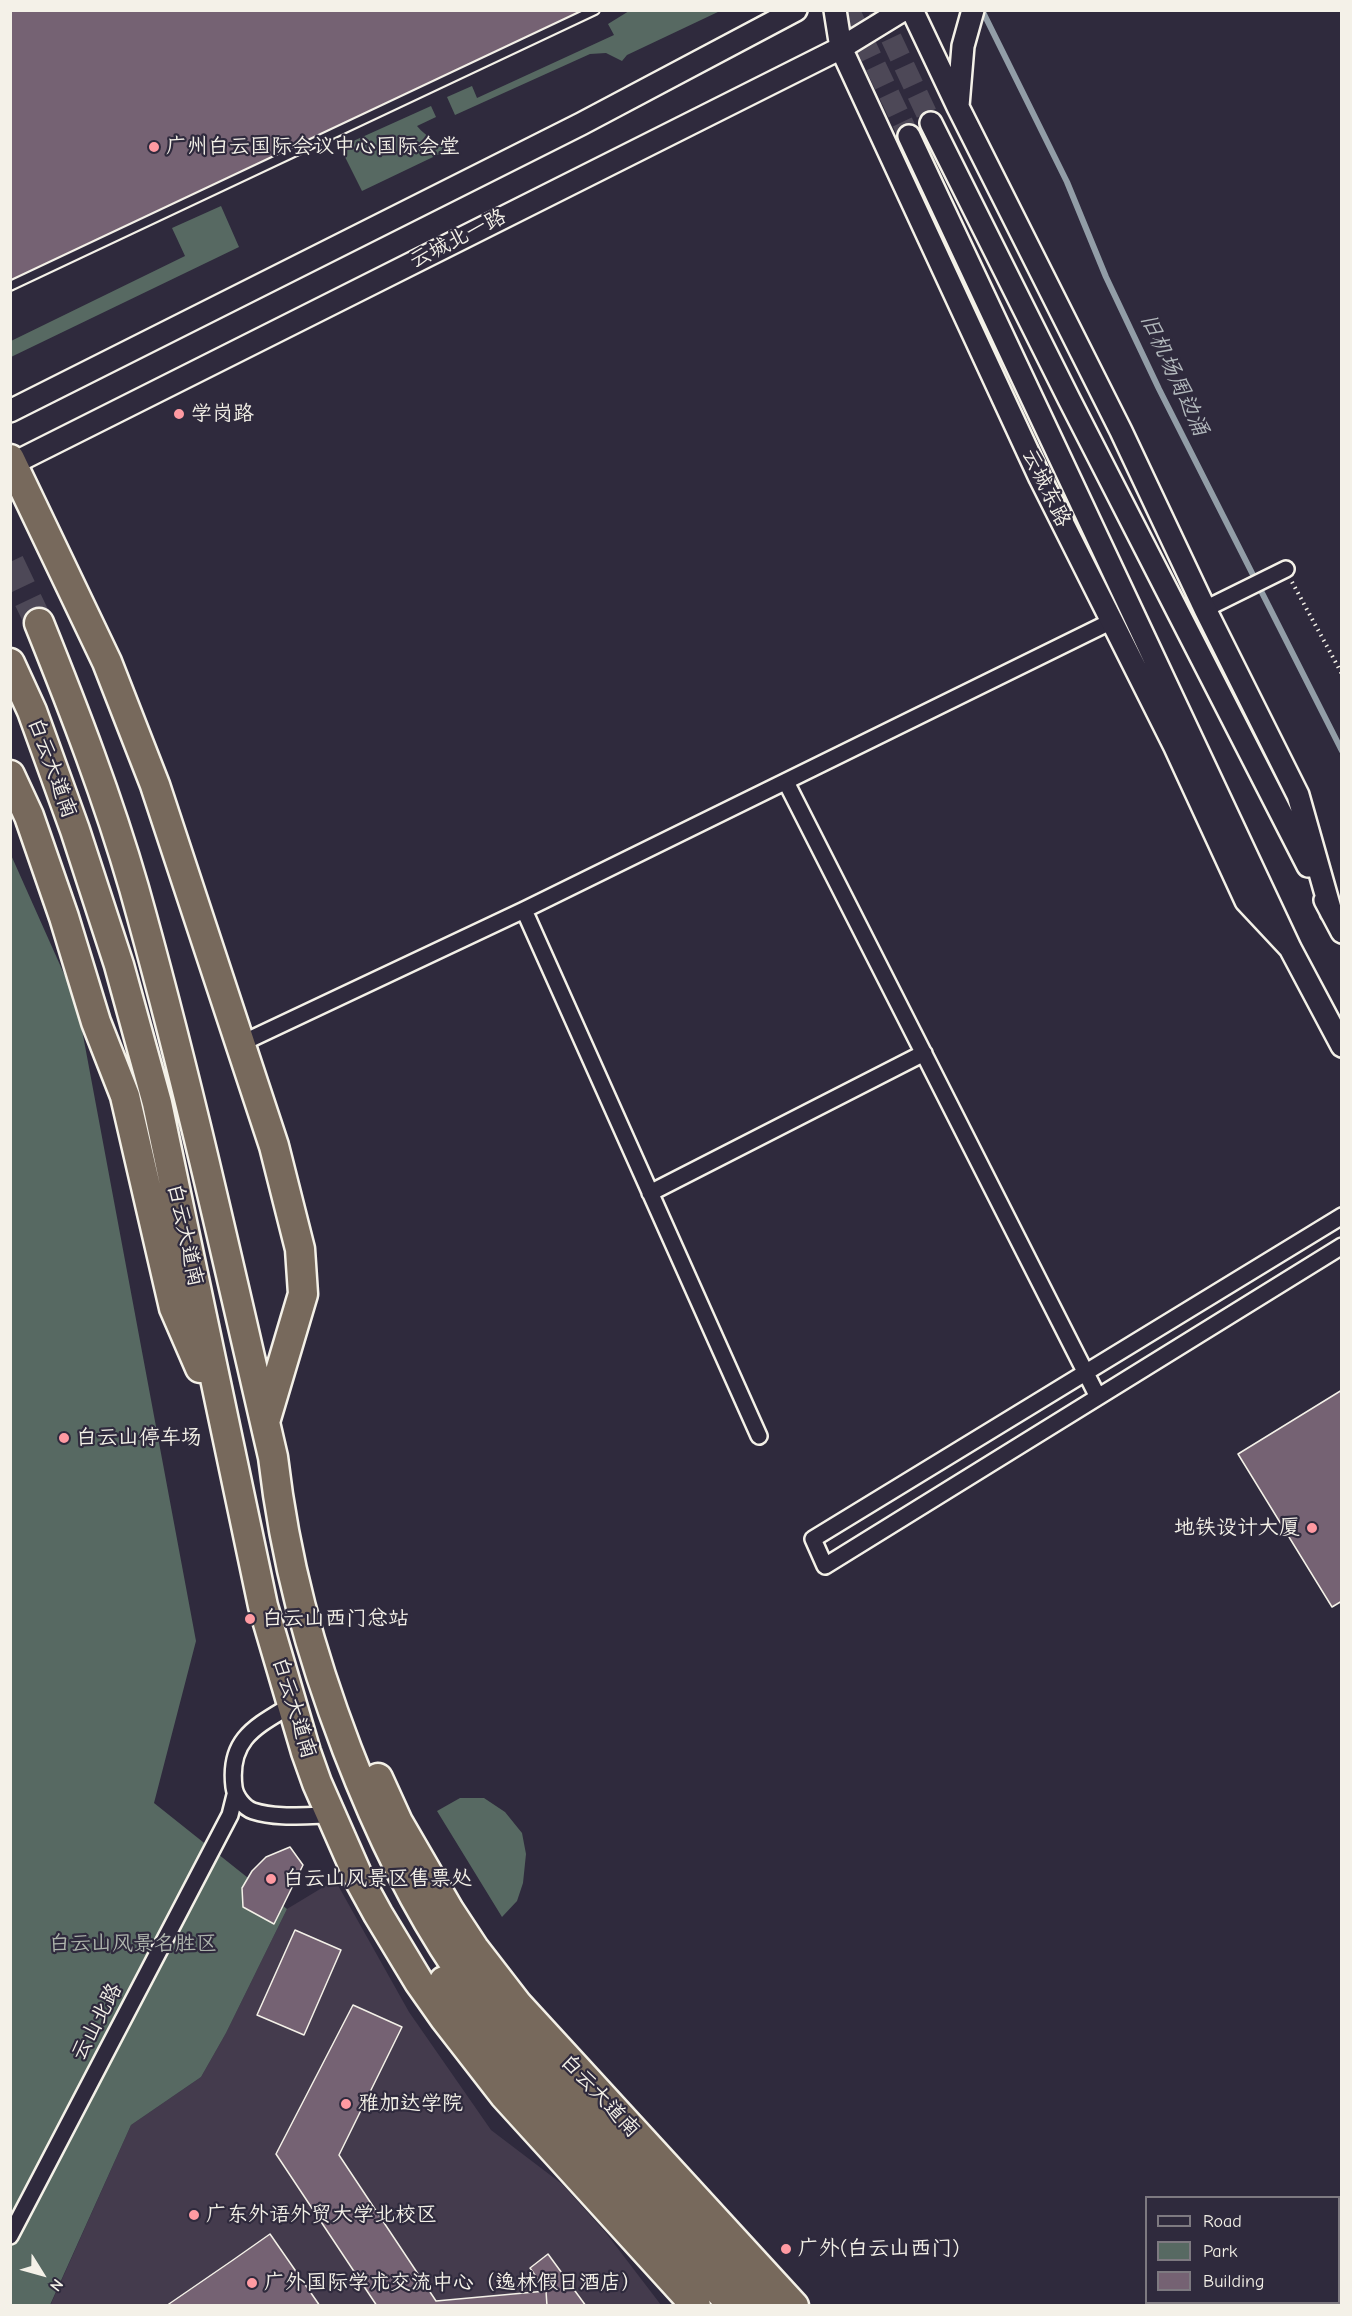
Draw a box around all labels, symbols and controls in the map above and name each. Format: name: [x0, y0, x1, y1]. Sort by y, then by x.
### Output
place label: 广州白云国际会议中心国际会堂: [166, 134, 460, 160]
marker: 广州白云国际会议中心国际会堂: [147, 140, 161, 154]
street label: 云城北一路: [406, 204, 510, 274]
water label: 旧机场周边涌: [1134, 310, 1214, 440]
place label: 学岗路: [191, 401, 254, 427]
marker: 学岗路: [172, 407, 186, 421]
street label: 云城东路: [1016, 445, 1076, 531]
street label: 白云大道南: [22, 714, 82, 822]
street label: 白云大道南: [162, 1181, 208, 1289]
place label: 白云山停车场: [76, 1425, 202, 1451]
marker: 白云山停车场: [57, 1431, 71, 1445]
place label: 地铁设计大厦: [1174, 1515, 1300, 1541]
marker: 地铁设计大厦: [1305, 1521, 1319, 1535]
place label: 白云山西门总站: [262, 1606, 409, 1632]
marker: 白云山西门总站: [243, 1612, 257, 1626]
street label: 白云大道南: [267, 1654, 321, 1762]
place label: 白云山风景区售票处: [283, 1866, 472, 1892]
marker: 白云山风景区售票处: [264, 1872, 278, 1886]
park label: 白云山风景名胜区: [49, 1931, 217, 1957]
street label: 云山北路: [66, 1979, 128, 2065]
street label: 白云大道南: [555, 2049, 645, 2143]
place label: 雅加达学院: [358, 2091, 463, 2117]
marker: 雅加达学院: [339, 2097, 353, 2111]
legend: [1145, 2196, 1340, 2304]
place label: 广东外语外贸大学北校区: [206, 2202, 437, 2228]
marker: 广东外语外贸大学北校区: [187, 2208, 201, 2222]
text: Road: [1203, 2211, 1242, 2232]
place label: 广外(白云山西门): [798, 2236, 960, 2262]
text: Park: [1203, 2241, 1237, 2262]
marker: 广外(白云山西门): [779, 2242, 793, 2256]
north arrow: [12, 2244, 72, 2304]
place label: 广外国际学术交流中心（逸林假日酒店）: [264, 2270, 642, 2296]
text: Building: [1203, 2271, 1265, 2292]
text: N: [46, 2275, 67, 2294]
marker: 广外国际学术交流中心（逸林假日酒店）: [245, 2276, 259, 2290]

